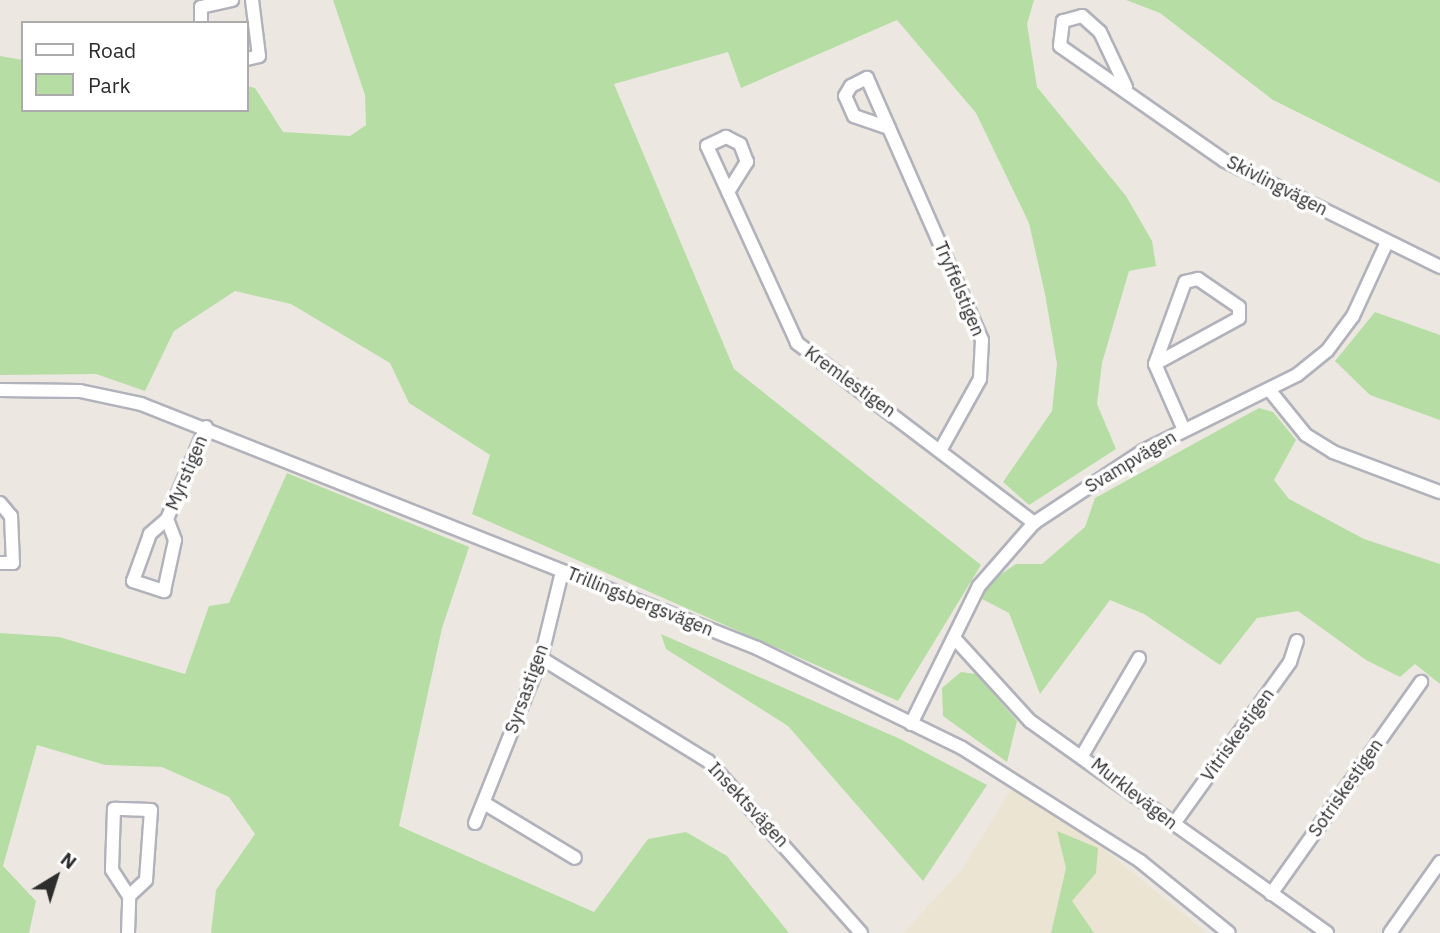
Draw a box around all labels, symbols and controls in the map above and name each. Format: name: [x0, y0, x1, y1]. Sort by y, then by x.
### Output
legend: [21, 21, 248, 112]
text: Road: [88, 36, 136, 64]
text: Park: [88, 71, 131, 99]
street label: Skivlingvägen: [1223, 151, 1331, 221]
street label: Tryffelstigen: [929, 238, 989, 340]
street label: Kremlestigen: [800, 342, 900, 422]
street label: Svampvägen: [1081, 426, 1181, 498]
street label: Myrstigen: [162, 432, 212, 514]
street label: Trillingsbergsvägen: [564, 563, 716, 641]
street label: Syrsastigen: [501, 641, 553, 737]
street label: Vitriskestigen: [1197, 684, 1279, 786]
street label: Sotriskestigen: [1304, 735, 1388, 841]
street label: Murklevägen: [1087, 754, 1181, 834]
street label: Insektsvägen: [703, 758, 793, 852]
north arrow: [21, 842, 91, 912]
text: N: [56, 847, 82, 874]

